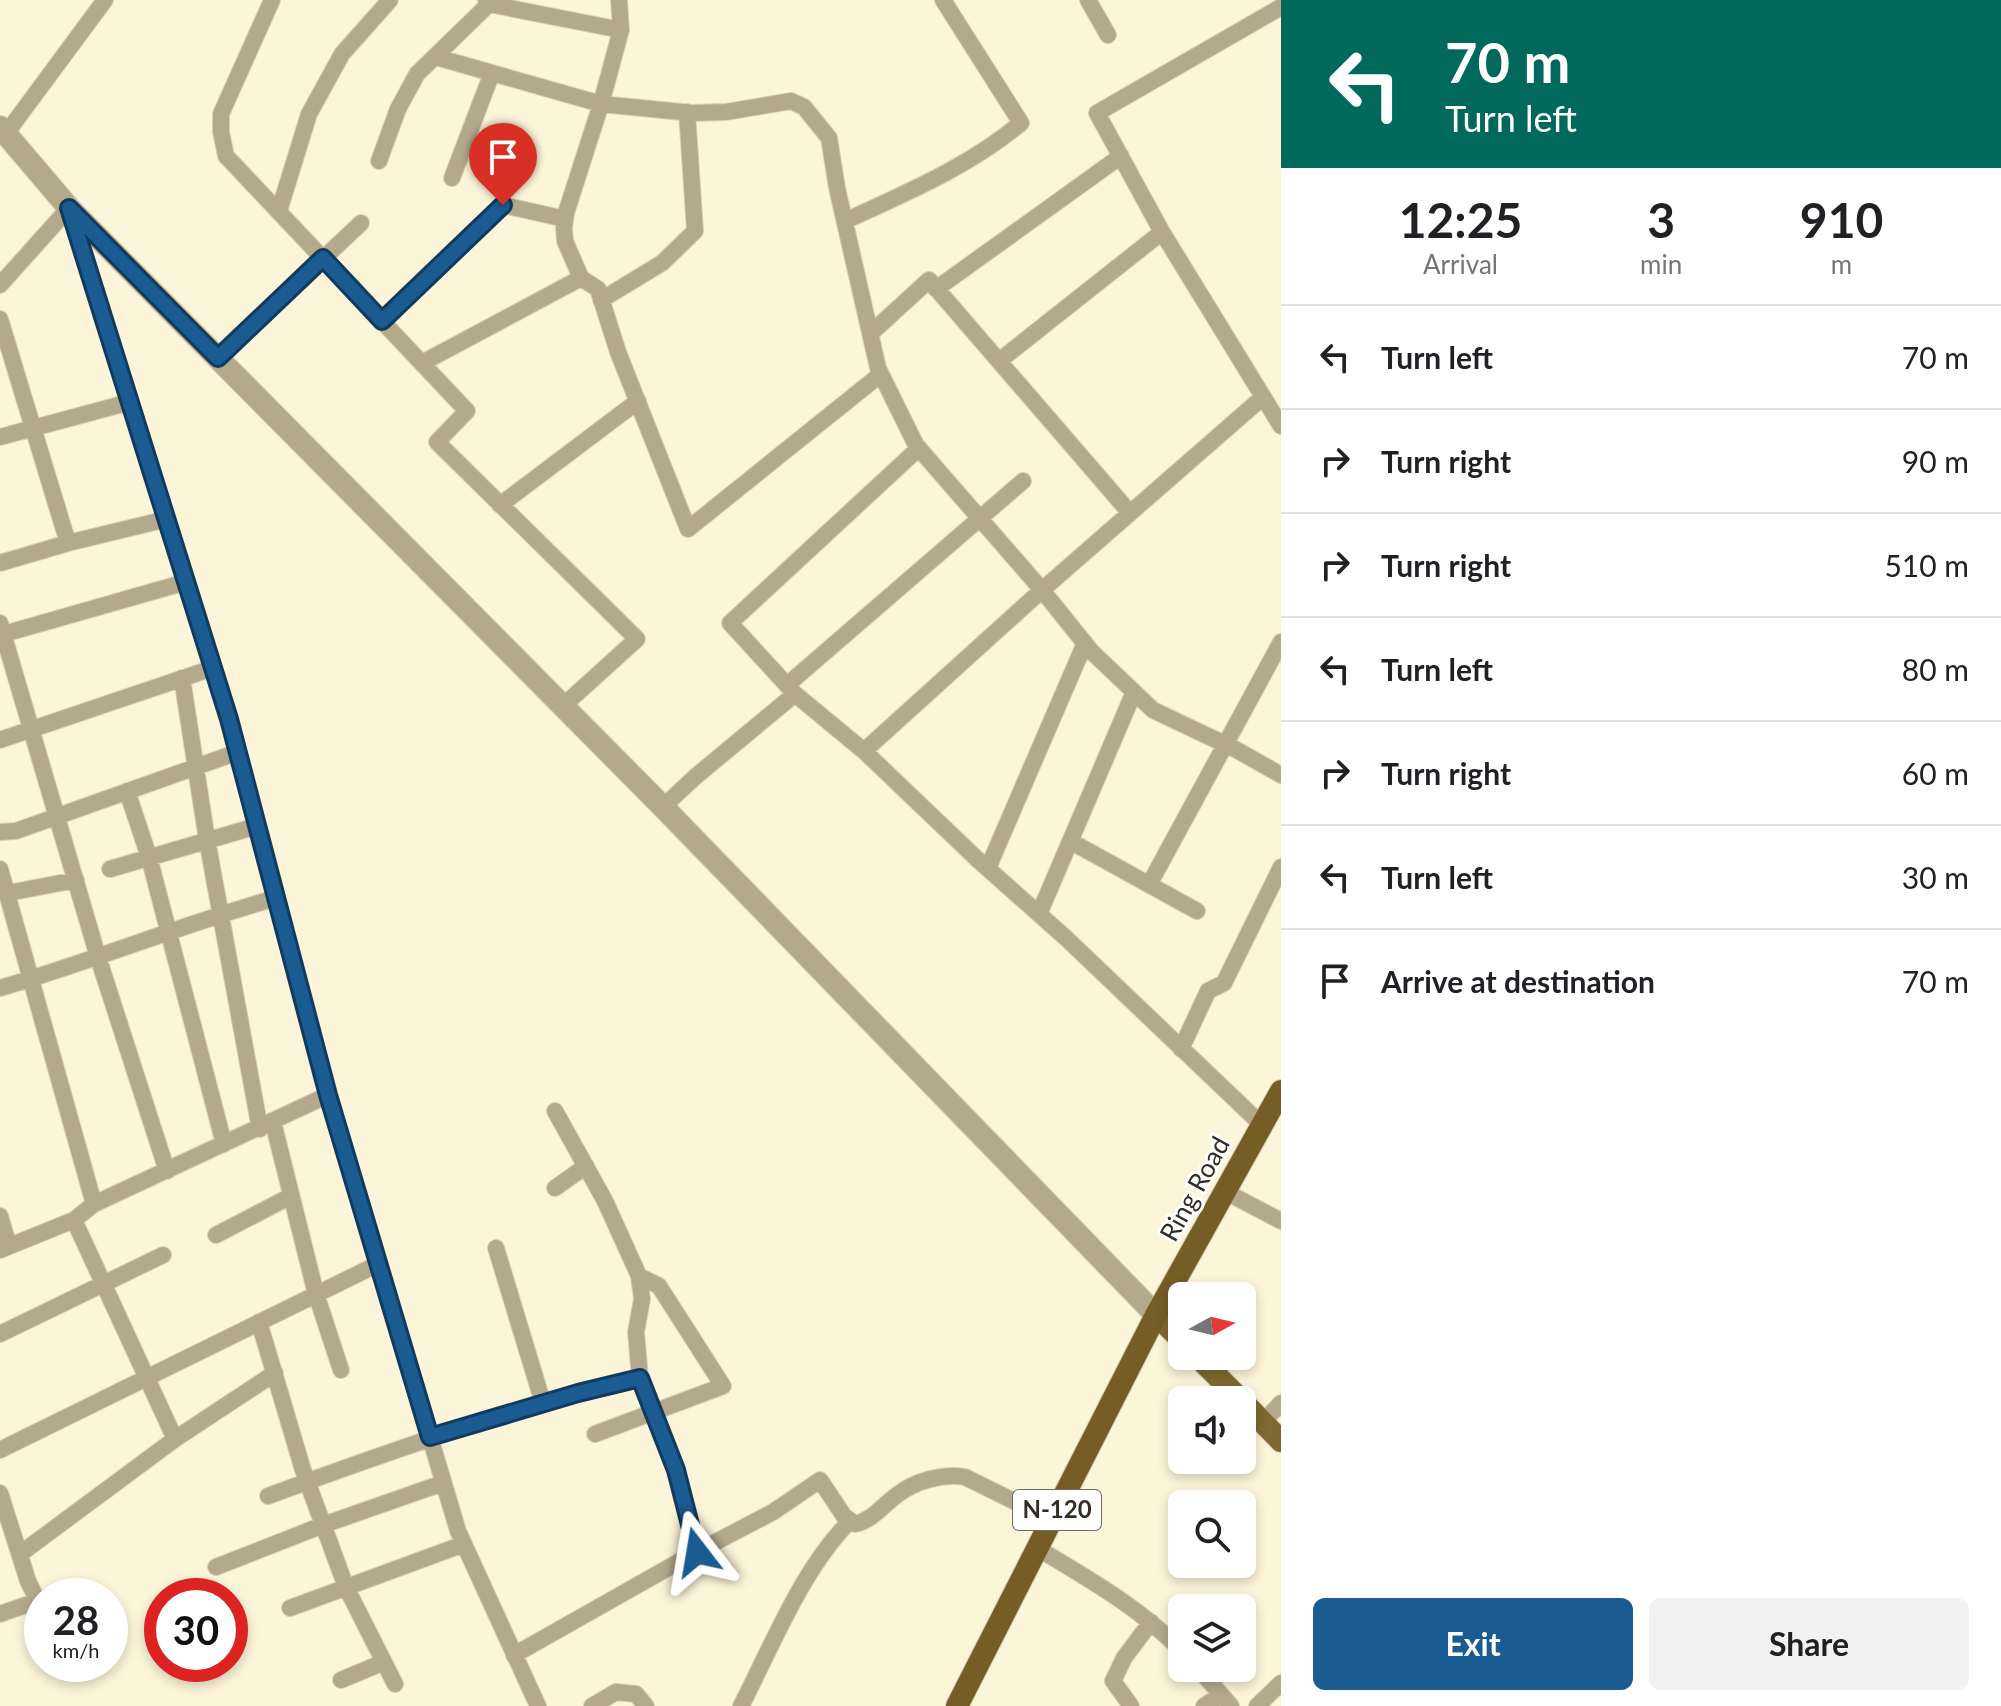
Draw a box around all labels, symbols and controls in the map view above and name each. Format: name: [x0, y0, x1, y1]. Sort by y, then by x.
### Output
text: 70 m: [1445, 28, 1570, 95]
icon: left: [1313, 32, 1417, 136]
text: Turn left: [1445, 96, 1577, 140]
pin: [469, 123, 537, 205]
icon: arrive: [481, 135, 525, 179]
text: 12:25: [1399, 191, 1522, 248]
text: 3: [1647, 191, 1675, 248]
text: 910: [1800, 191, 1883, 248]
text: Arrival: [1423, 248, 1498, 280]
text: min: [1640, 248, 1682, 280]
text: m: [1831, 248, 1852, 280]
icon: left: [1313, 335, 1357, 379]
text: Turn left: [1381, 339, 1493, 375]
text: 70 m: [1902, 339, 1969, 375]
icon: right: [1313, 439, 1357, 483]
text: Turn right: [1381, 443, 1511, 479]
text: 90 m: [1902, 443, 1969, 479]
icon: right: [1313, 543, 1357, 587]
text: Turn right: [1381, 547, 1511, 583]
text: 510 m: [1884, 547, 1969, 583]
icon: left: [1313, 647, 1357, 691]
text: Turn left: [1381, 651, 1493, 687]
text: 80 m: [1902, 651, 1969, 687]
icon: right: [1313, 751, 1357, 795]
text: Turn right: [1381, 755, 1511, 791]
text: 60 m: [1902, 755, 1969, 791]
icon: left: [1313, 855, 1357, 899]
text: Turn left: [1381, 859, 1493, 895]
text: 30 m: [1902, 859, 1969, 895]
icon: arrive: [1313, 959, 1357, 1003]
text: Arrive at destination: [1381, 963, 1655, 999]
text: 70 m: [1902, 963, 1969, 999]
street label: Ring Road: [1152, 1131, 1236, 1246]
north arrow: [1168, 1282, 1256, 1370]
map controls: [1168, 1282, 1256, 1682]
button: sound: [1168, 1386, 1256, 1474]
road number: N-120: [1013, 1490, 1101, 1530]
button: search: [1168, 1490, 1256, 1578]
position arrow: [655, 1510, 739, 1594]
speed limit sign: 30: [144, 1578, 248, 1682]
button: layers: [1168, 1594, 1256, 1682]
text: 28: [53, 1596, 99, 1644]
button: Exit: [1313, 1598, 1633, 1690]
button: Share: [1649, 1598, 1969, 1690]
text: km/h: [53, 1638, 99, 1662]

